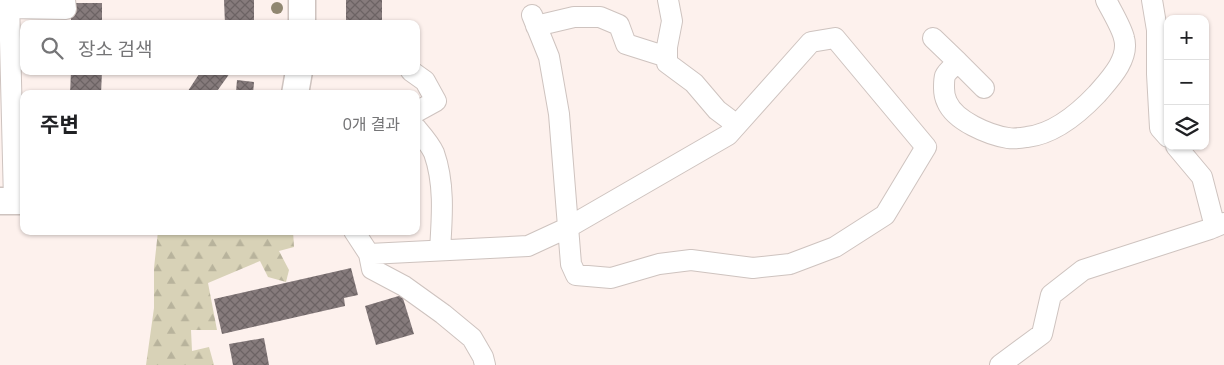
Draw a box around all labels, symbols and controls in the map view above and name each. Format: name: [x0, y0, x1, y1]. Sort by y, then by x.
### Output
map controls: [1164, 15, 1209, 150]
button: +: [1164, 15, 1209, 60]
search box: [20, 20, 420, 75]
icon: search: [38, 34, 66, 62]
text: 장소 검색: [78, 37, 152, 61]
button: −: [1164, 60, 1209, 105]
button: layers: [1164, 105, 1209, 150]
text: 주변: [40, 110, 79, 138]
text: 0개 결과: [342, 114, 400, 134]

